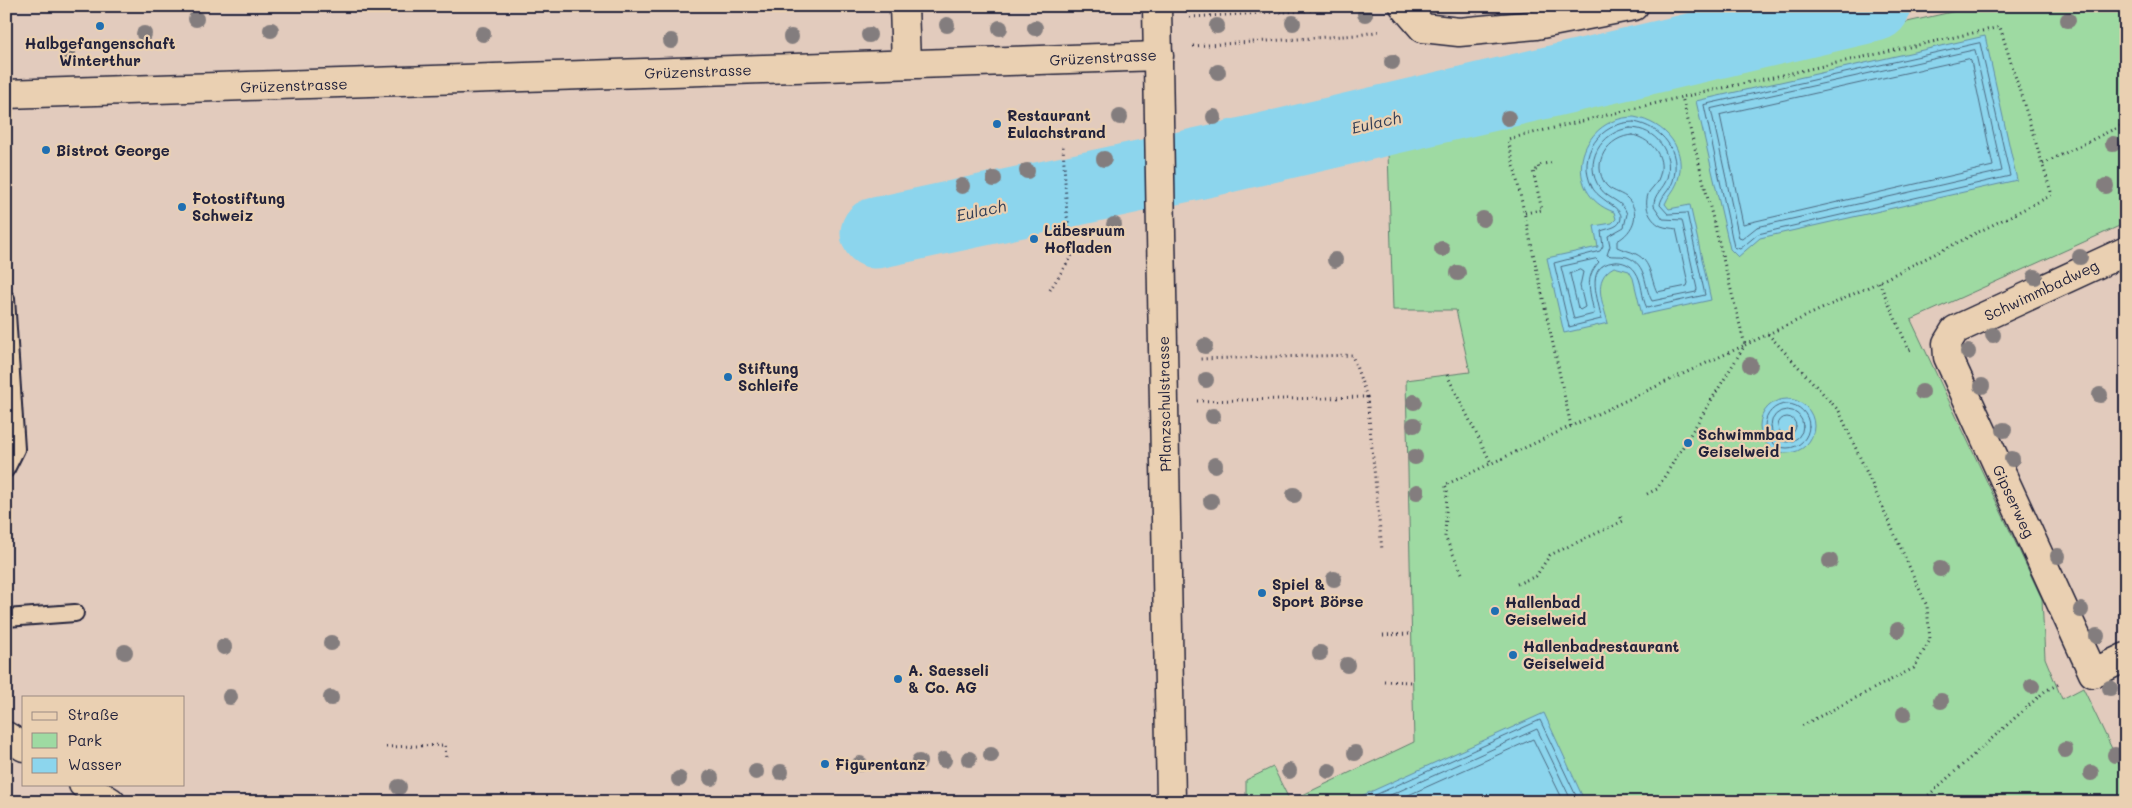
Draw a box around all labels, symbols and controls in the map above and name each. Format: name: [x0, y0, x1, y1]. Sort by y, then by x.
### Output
marker: Halbgefangenschaft Winterthur: [94, 20, 106, 32]
place label: Halbgefangenschaft Winterthur: [24, 33, 176, 70]
street label: Grüzenstrasse: [1049, 44, 1157, 70]
street label: Grüzenstrasse: [644, 59, 752, 83]
street label: Grüzenstrasse: [240, 73, 348, 97]
place label: Restaurant Eulachstrand: [1007, 105, 1106, 142]
water label: Eulach: [1349, 106, 1403, 138]
marker: Restaurant Eulachstrand: [991, 118, 1003, 130]
place label: Bistrot George: [56, 140, 170, 160]
marker: Bistrot George: [40, 144, 52, 156]
place label: Fotostiftung Schweiz: [192, 188, 285, 225]
water label: Eulach: [954, 194, 1008, 226]
marker: Fotostiftung Schweiz: [176, 201, 188, 213]
place label: Läbesruum Hofladen: [1044, 220, 1125, 257]
marker: Läbesruum Hofladen: [1028, 233, 1040, 245]
street label: Schwimmbadweg: [1981, 255, 2102, 325]
street label: Pflanzschulstrasse: [1153, 336, 1175, 472]
place label: Stiftung Schleife: [738, 358, 799, 395]
marker: Stiftung Schleife: [722, 371, 734, 383]
place label: Schwimmbad Geiselweid: [1698, 424, 1794, 461]
marker: Schwimmbad Geiselweid: [1682, 437, 1694, 449]
street label: Gipserweg: [1988, 461, 2040, 541]
place label: Spiel & Sport Börse: [1272, 574, 1363, 611]
marker: Spiel & Sport Börse: [1256, 587, 1268, 599]
place label: Hallenbad Geiselweid: [1505, 592, 1587, 629]
marker: Hallenbad Geiselweid: [1489, 605, 1501, 617]
place label: Hallenbadrestaurant Geiselweid: [1523, 636, 1680, 673]
marker: Hallenbadrestaurant Geiselweid: [1507, 649, 1519, 661]
place label: A. Saesseli & Co. AG: [908, 660, 989, 697]
marker: A. Saesseli & Co. AG: [892, 673, 904, 685]
legend: [22, 696, 185, 786]
text: Straße: [68, 704, 119, 724]
text: Park: [68, 730, 102, 750]
text: Wasser: [68, 754, 122, 774]
place label: Figurentanz: [835, 754, 926, 774]
marker: Figurentanz: [819, 758, 831, 770]

